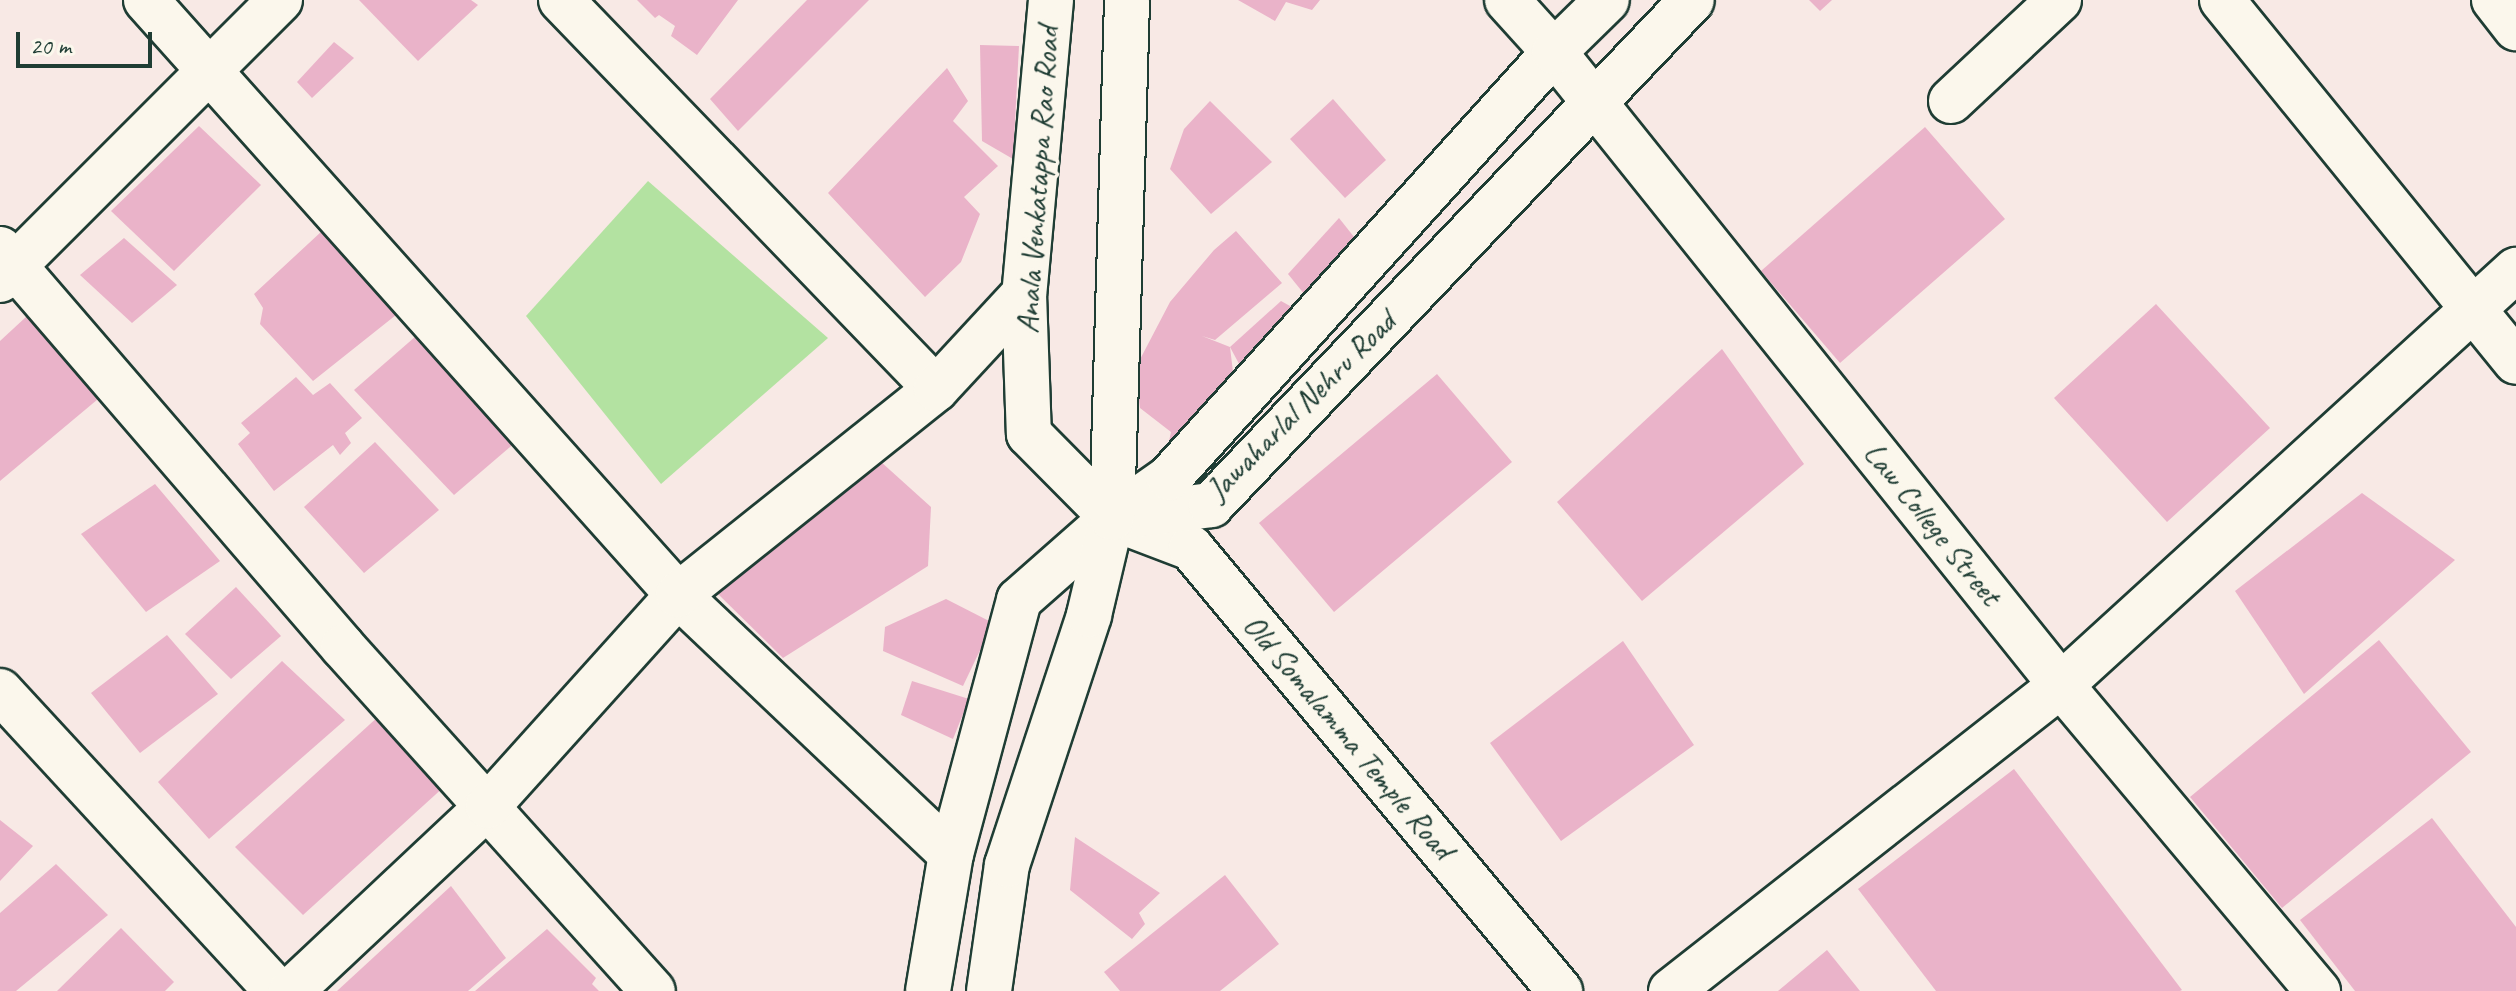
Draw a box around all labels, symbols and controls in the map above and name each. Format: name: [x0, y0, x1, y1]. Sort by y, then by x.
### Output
scale bar: [20, 16, 156, 66]
street label: Anala Venkatappa Rao Road: [1008, 25, 1068, 335]
text: 20 m: [30, 31, 71, 61]
street label: Jawaharlal Nehru Road: [1198, 303, 1404, 509]
street label: Law College Street: [1855, 435, 2009, 613]
street label: Old Somalamma Temple Road: [1235, 608, 1461, 866]

